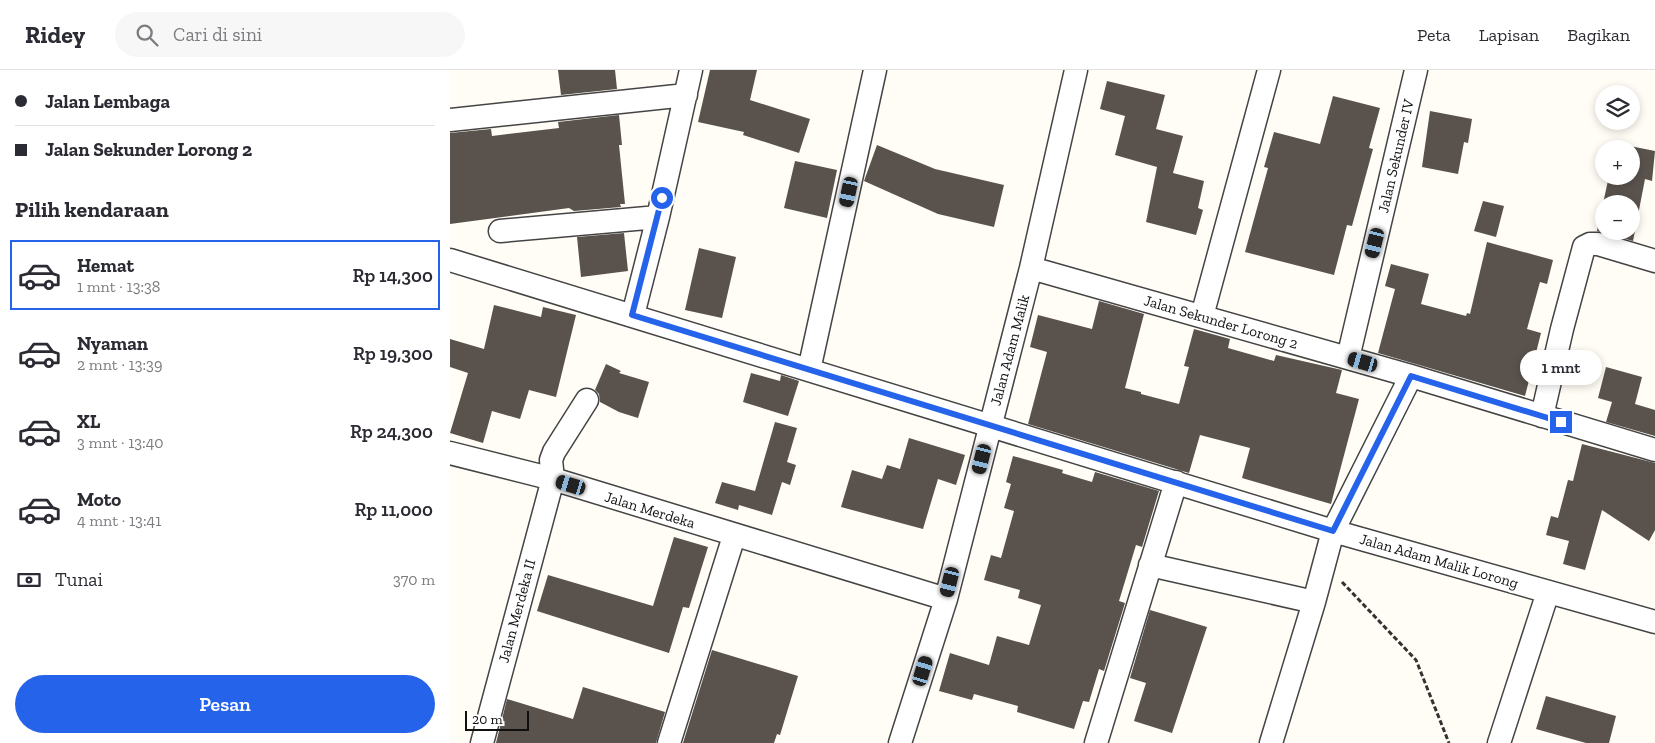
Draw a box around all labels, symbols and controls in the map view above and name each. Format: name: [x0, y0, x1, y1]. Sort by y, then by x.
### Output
search box: [115, 12, 465, 57]
text: Ridey: [25, 20, 85, 49]
icon: search: [133, 21, 161, 49]
text: Cari di sini: [173, 23, 262, 46]
text: Peta: [1417, 24, 1451, 46]
text: Lapisan: [1479, 24, 1539, 46]
text: Bagikan: [1567, 24, 1630, 46]
map controls: [1595, 85, 1640, 240]
button: layers: [1595, 85, 1640, 130]
text: Jalan Lembaga: [45, 90, 170, 113]
street label: Jalan Sekunder IV: [1374, 97, 1418, 215]
text: Jalan Sekunder Lorong 2: [45, 138, 252, 161]
button: +: [1595, 140, 1640, 185]
car: [838, 176, 859, 208]
route start: [651, 187, 673, 209]
button: −: [1595, 195, 1640, 240]
text: Pilih kendaraan: [15, 196, 169, 223]
car: [1364, 227, 1385, 259]
icon: car: [17, 253, 62, 298]
text: Hemat: [77, 254, 134, 277]
text: Rp 14,300: [353, 264, 433, 287]
text: 1 mnt · 13:38: [77, 277, 160, 296]
street label: Jalan Sekunder Lorong 2: [1142, 291, 1300, 353]
street label: Jalan Adam Malik: [987, 292, 1034, 407]
icon: car: [17, 331, 62, 376]
text: Nyaman: [77, 332, 148, 355]
text: Rp 19,300: [353, 342, 433, 365]
callout: 1 mnt: [1520, 350, 1602, 384]
car: [1346, 351, 1379, 373]
text: 2 mnt · 13:39: [77, 355, 162, 374]
text: 1 mnt: [1541, 358, 1581, 377]
icon: car: [17, 409, 62, 454]
text: XL: [77, 410, 100, 433]
route end: [1550, 411, 1572, 433]
text: Rp 24,300: [350, 420, 433, 443]
text: 3 mnt · 13:40: [77, 433, 164, 452]
car: [971, 443, 992, 475]
car: [554, 473, 587, 497]
icon: car: [17, 487, 62, 532]
text: Moto: [77, 488, 121, 511]
street label: Jalan Merdeka: [603, 488, 697, 532]
text: Rp 11,000: [355, 498, 433, 521]
text: 4 mnt · 13:41: [77, 511, 161, 530]
street label: Jalan Adam Malik Lorong: [1358, 530, 1520, 592]
street label: Jalan Merdeka II: [495, 557, 540, 665]
icon: cash: [15, 566, 43, 594]
car: [939, 566, 960, 598]
text: Tunai: [55, 568, 103, 591]
text: 370 m: [393, 570, 435, 589]
car: [911, 654, 934, 688]
button: Pesan: [15, 675, 435, 733]
scale bar: [465, 708, 529, 731]
text: 20 m: [472, 711, 503, 728]

